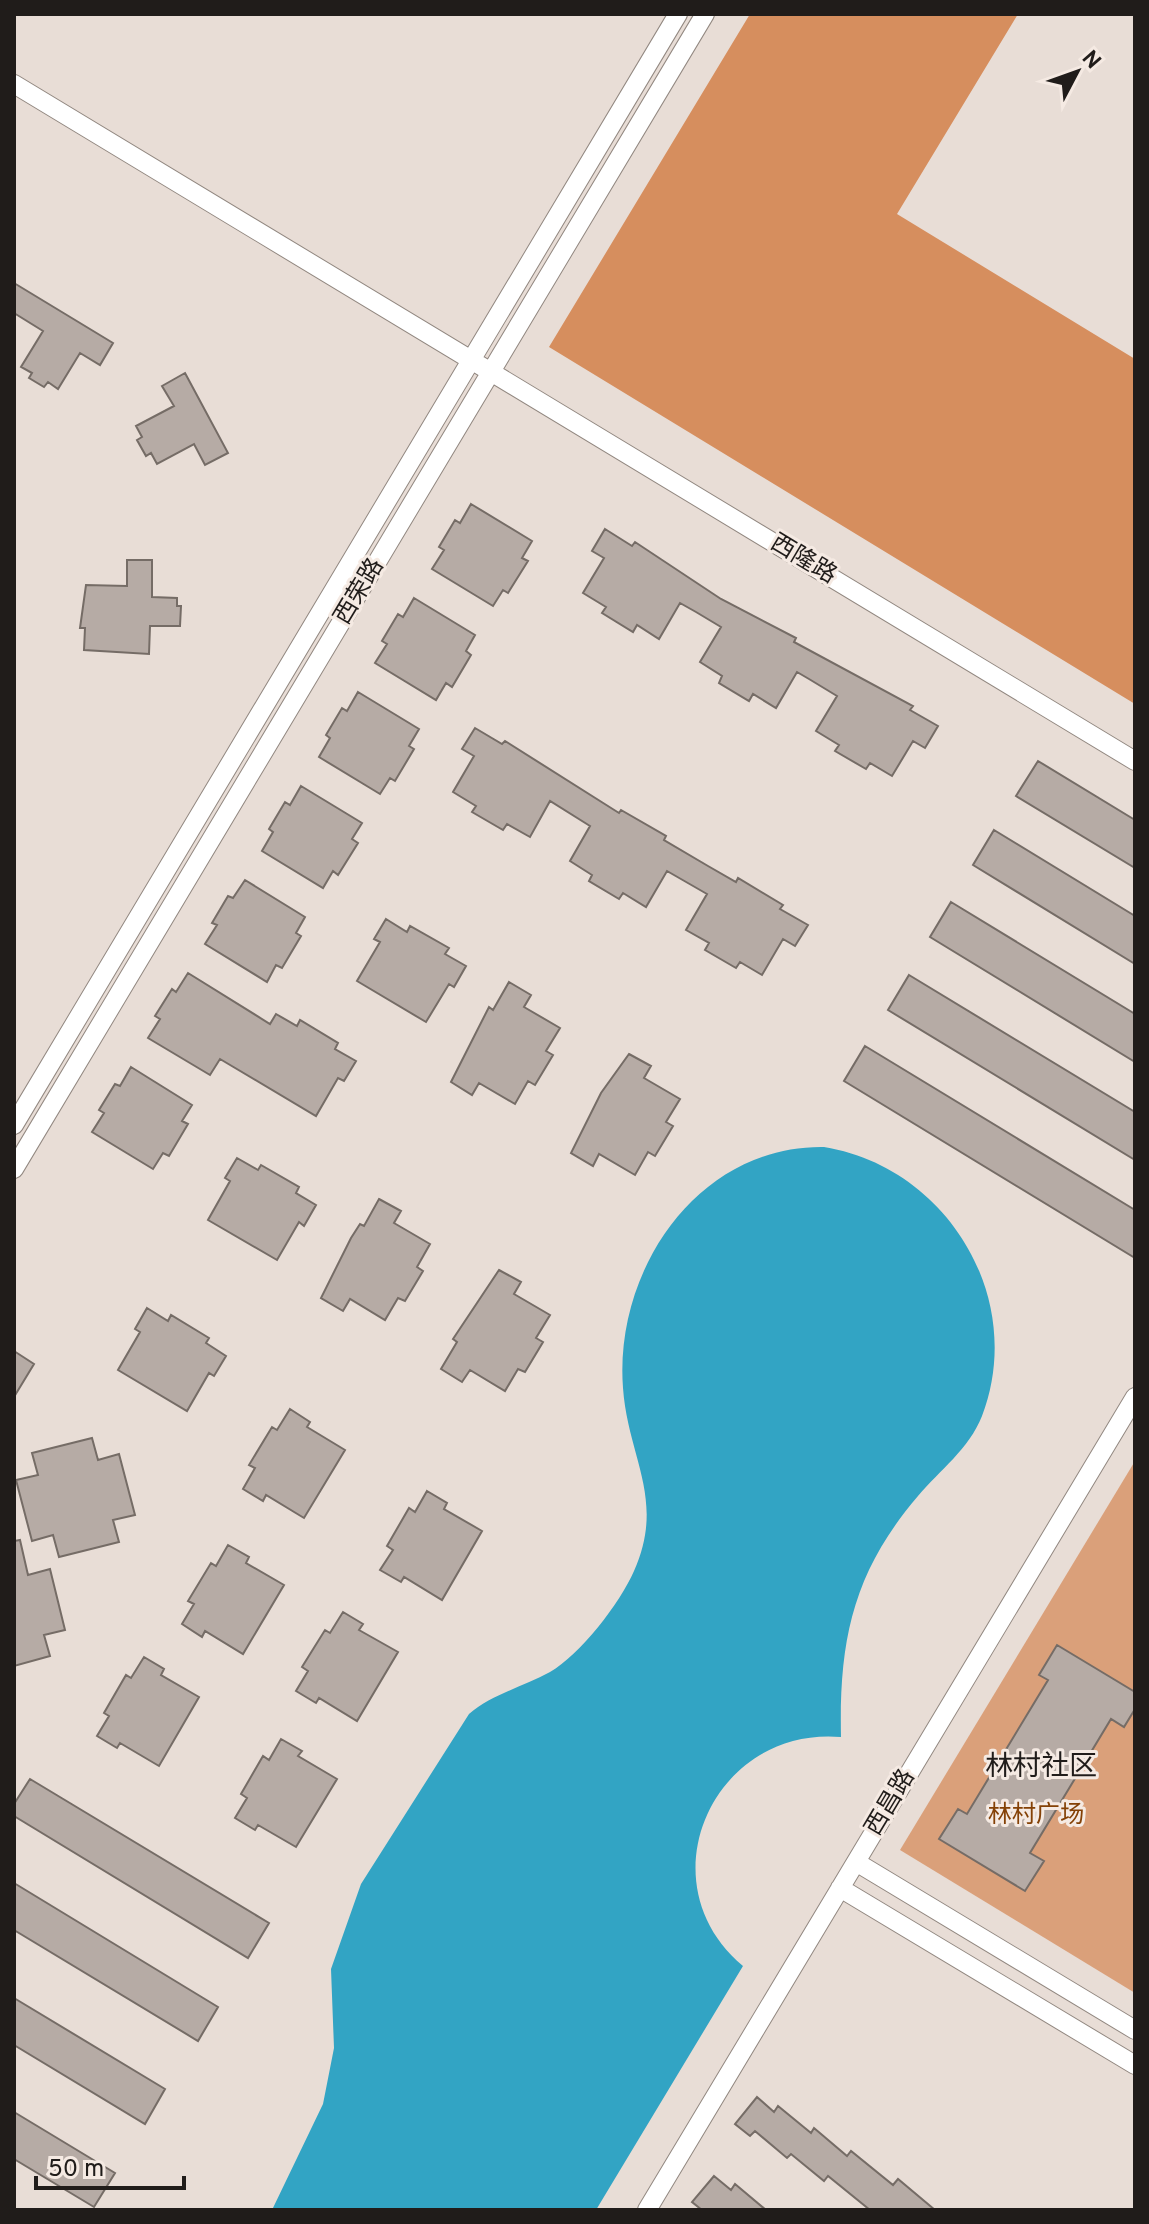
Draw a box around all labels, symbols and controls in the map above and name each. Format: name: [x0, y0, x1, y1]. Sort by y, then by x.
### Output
north arrow: [1037, 32, 1117, 112]
text: N: [1075, 46, 1106, 75]
street label: 西隆路: [764, 529, 842, 591]
street label: 西荣路: [329, 553, 391, 631]
district label: 林村社区: [985, 1750, 1097, 1786]
street label: 西昌路: [860, 1764, 922, 1842]
park label: 林村广场: [988, 1801, 1084, 1831]
scale bar: [36, 2140, 184, 2190]
text: 50 m: [48, 2155, 104, 2185]

